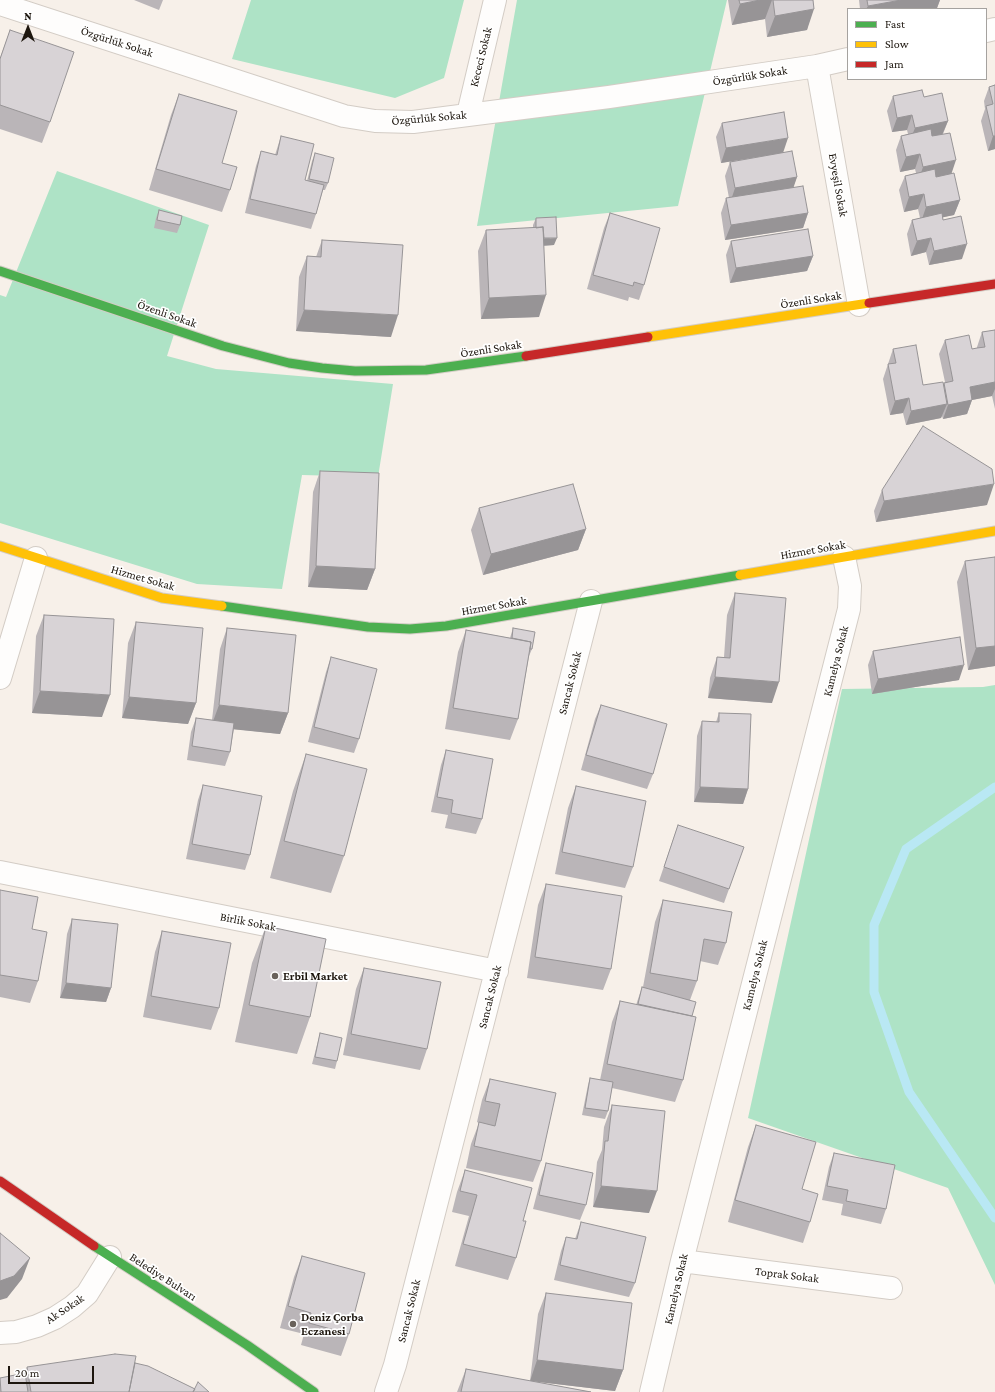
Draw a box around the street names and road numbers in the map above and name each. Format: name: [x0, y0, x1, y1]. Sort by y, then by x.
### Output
street label: Özgürlük Sokak: [79, 23, 155, 61]
street label: Kececi Sokak: [467, 26, 495, 88]
street label: Özgürlük Sokak: [712, 63, 788, 89]
street label: Özgürlük Sokak: [391, 108, 467, 128]
street label: Evyeşil Sokak: [825, 152, 851, 218]
street label: Özenli Sokak: [779, 288, 843, 312]
street label: Özenli Sokak: [135, 297, 199, 331]
street label: Özenli Sokak: [459, 337, 523, 361]
street label: Hizmet Sokak: [779, 537, 847, 563]
street label: Hizmet Sokak: [109, 562, 177, 594]
street label: Hizmet Sokak: [460, 593, 528, 619]
street label: Kamelya Sokak: [820, 624, 852, 698]
street label: Sancak Sokak: [555, 650, 585, 716]
street label: Birlik Sokak: [219, 910, 277, 934]
street label: Kamelya Sokak: [739, 938, 771, 1012]
street label: Sancak Sokak: [475, 964, 505, 1030]
street label: Belediye Bulvarı: [127, 1250, 199, 1304]
street label: Kamelya Sokak: [661, 1252, 691, 1326]
street label: Toprak Sokak: [754, 1264, 820, 1286]
street label: Sancak Sokak: [394, 1278, 424, 1344]
street label: Ak Sokak: [43, 1291, 87, 1327]

